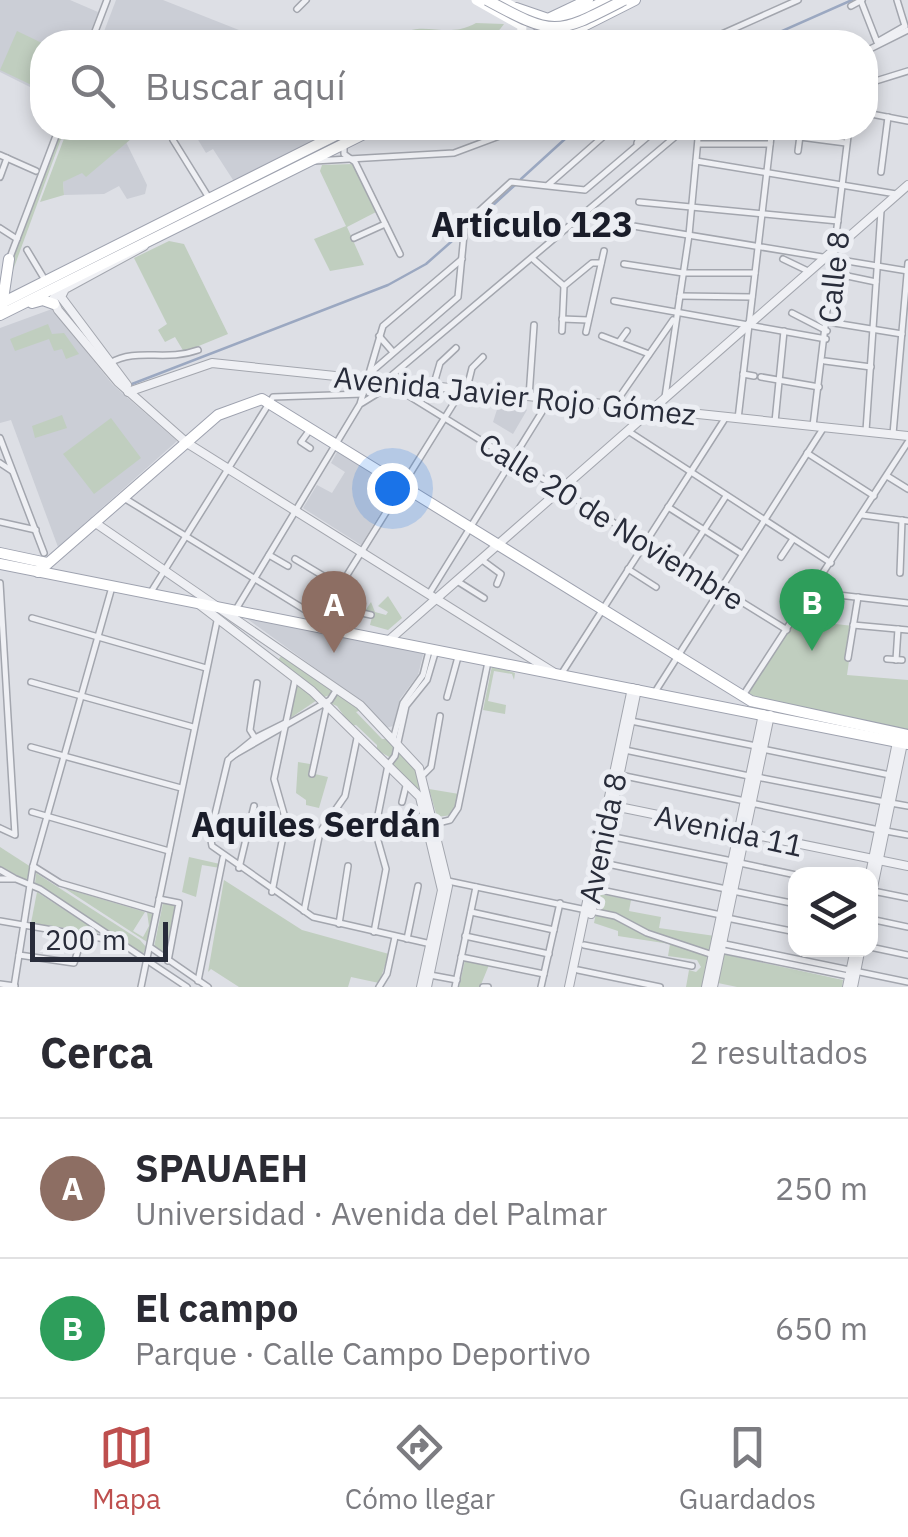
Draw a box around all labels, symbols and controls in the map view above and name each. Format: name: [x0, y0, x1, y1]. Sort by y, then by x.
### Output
search box: [30, 30, 878, 140]
icon: search: [65, 58, 120, 113]
text: Buscar aquí: [145, 61, 346, 110]
district label: Artículo 123: [431, 201, 633, 247]
street label: Calle 8: [809, 229, 857, 325]
street label: Avenida Javier Rojo Gómez: [332, 357, 698, 433]
street label: Calle 20 de Noviembre: [472, 423, 752, 619]
your location: [367, 463, 418, 514]
pin: B: [780, 568, 844, 651]
pin: A: [302, 570, 366, 653]
street label: Avenida 8: [569, 769, 635, 907]
street label: Avenida 11: [651, 795, 807, 865]
district label: Aquiles Serdán: [191, 801, 441, 847]
map controls: [788, 867, 878, 957]
button: layers: [788, 867, 878, 957]
scale bar: [30, 917, 168, 961]
text: 200 m: [45, 921, 126, 958]
text: Cerca: [40, 1025, 153, 1080]
text: 2 resultados: [689, 1031, 868, 1073]
text: SPAUAEH: [135, 1143, 308, 1192]
text: A: [62, 1167, 83, 1209]
text: 250 m: [775, 1167, 868, 1209]
text: Universidad · Avenida del Palmar: [135, 1192, 607, 1234]
text: El campo: [135, 1283, 298, 1332]
text: B: [62, 1307, 83, 1349]
text: 650 m: [775, 1307, 868, 1349]
text: Parque · Calle Campo Deportivo: [135, 1332, 591, 1374]
tab: Mapa: [92, 1420, 161, 1517]
tab: Cómo llegar: [345, 1420, 495, 1517]
tab: Guardados: [679, 1420, 816, 1517]

